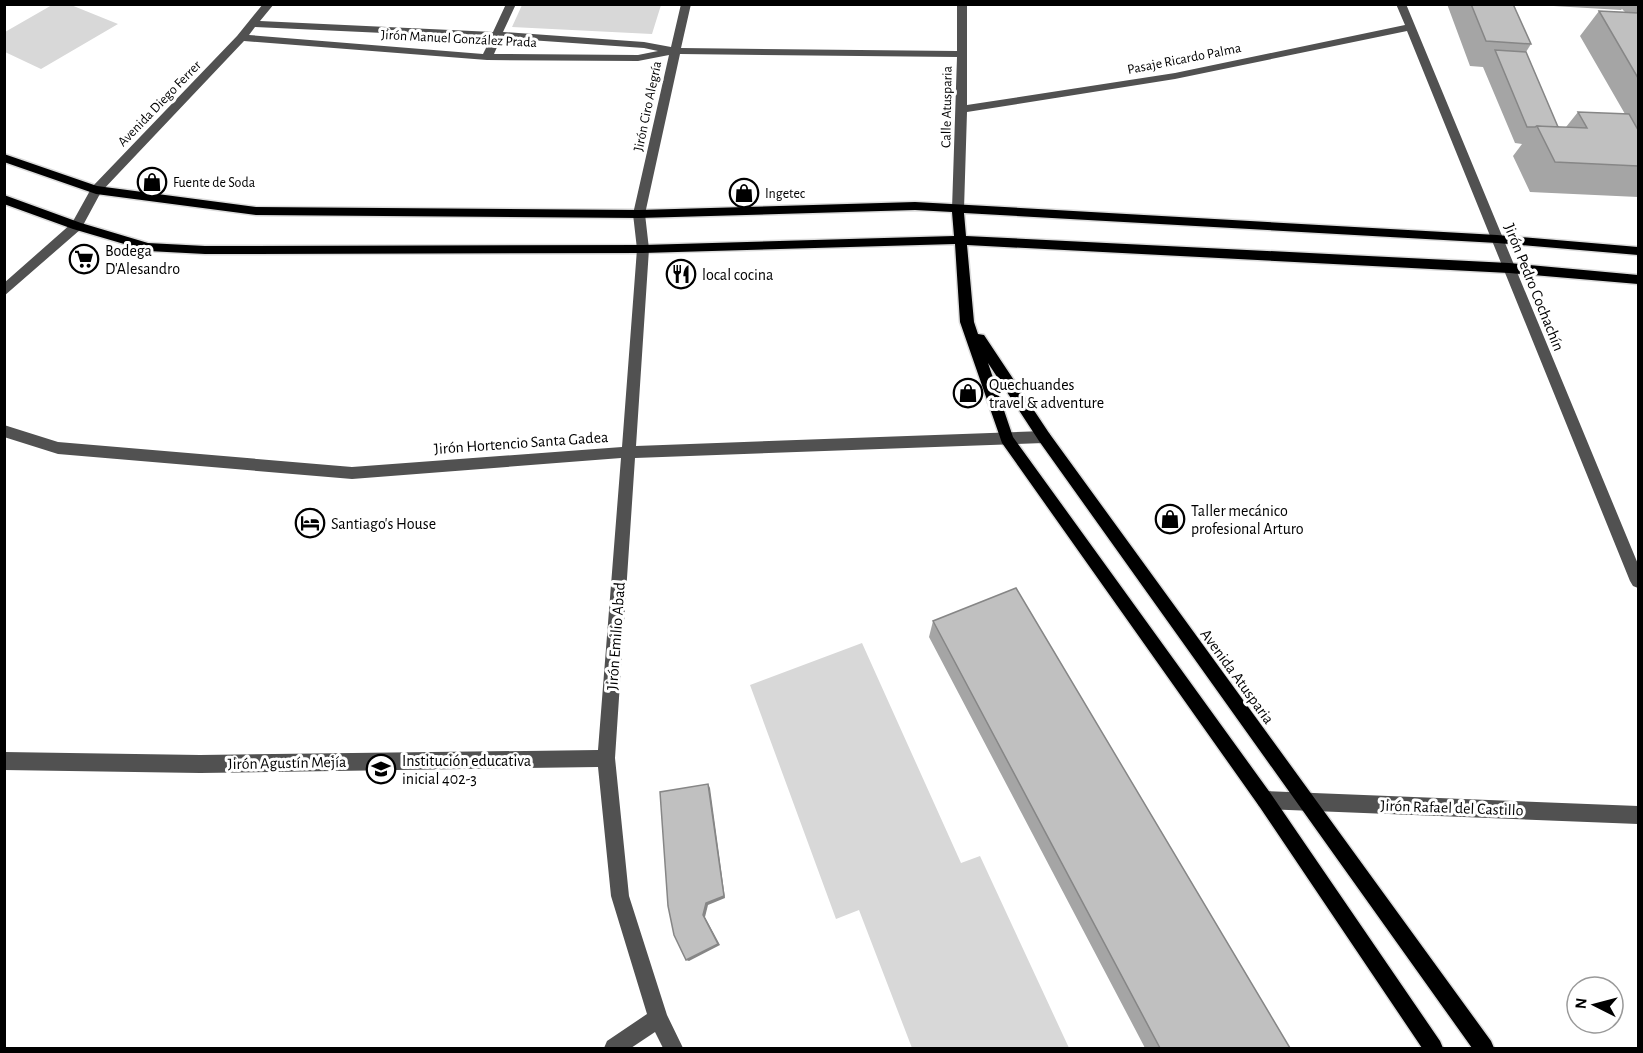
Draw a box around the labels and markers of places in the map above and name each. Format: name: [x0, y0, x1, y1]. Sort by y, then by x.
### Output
shop icon: Fuente de Soda: [136, 166, 168, 198]
place label: Fuente de Soda: [173, 176, 256, 190]
shop icon: Ingetec: [728, 177, 760, 209]
place label: Ingetec: [765, 187, 806, 201]
supermarket icon: Bodega D'Alesandro: [68, 243, 100, 275]
place label: Bodega D'Alesandro: [105, 243, 180, 277]
restaurant icon: local cocina: [665, 258, 697, 290]
place label: local cocina: [702, 267, 774, 283]
shop icon: Quechuandes travel & adventure: [952, 377, 984, 409]
place label: Quechuandes travel & adventure: [989, 377, 1104, 411]
shop icon: Taller mecánico profesional Arturo: [1154, 503, 1186, 535]
place label: Taller mecánico profesional Arturo: [1191, 503, 1304, 537]
hotel icon: Santiago's House: [294, 507, 326, 539]
place label: Santiago's House: [331, 516, 436, 532]
school or university icon: Institución educativa inicial 402-3: [365, 753, 397, 785]
place label: Institución educativa inicial 402-3: [402, 753, 531, 787]

